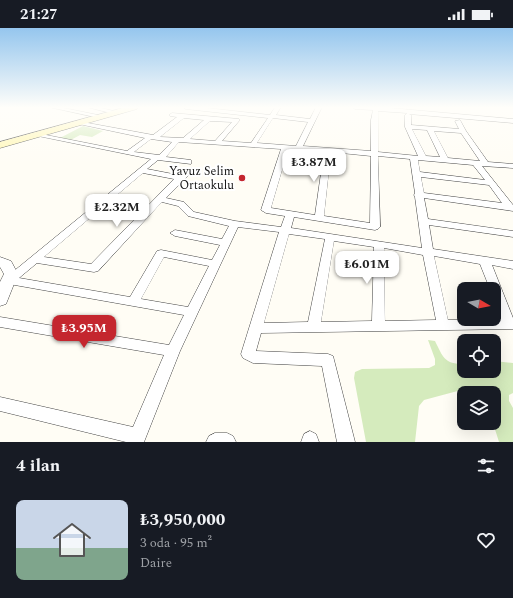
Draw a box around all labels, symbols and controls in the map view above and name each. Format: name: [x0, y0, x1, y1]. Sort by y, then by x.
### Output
text: 21:27: [20, 3, 58, 26]
pin: ₺3.87M: [281, 149, 347, 183]
text: ₺3.87M: [291, 152, 337, 172]
place label: Yavuz Selim Ortaokulu: [169, 162, 234, 195]
marker: Yavuz Selim Ortaokulu: [237, 173, 247, 183]
pin: ₺2.32M: [84, 194, 150, 228]
text: ₺2.32M: [94, 197, 140, 217]
pin: ₺6.01M: [334, 251, 400, 285]
text: ₺6.01M: [344, 254, 390, 274]
north arrow: [457, 282, 501, 326]
map controls: [457, 282, 501, 430]
pin: ₺3.95M: [51, 315, 117, 349]
text: ₺3.95M: [61, 318, 107, 338]
button: locate: [457, 334, 501, 378]
button: layers: [457, 386, 501, 430]
text: 4 ilan: [16, 453, 60, 479]
icon: filters: [475, 455, 497, 477]
text: ₺3,950,000: [140, 507, 225, 533]
icon: home: [48, 516, 96, 564]
icon: heart: [475, 529, 497, 551]
text: 3 oda · 95 m²: [140, 533, 212, 553]
text: Daire: [140, 553, 172, 573]

